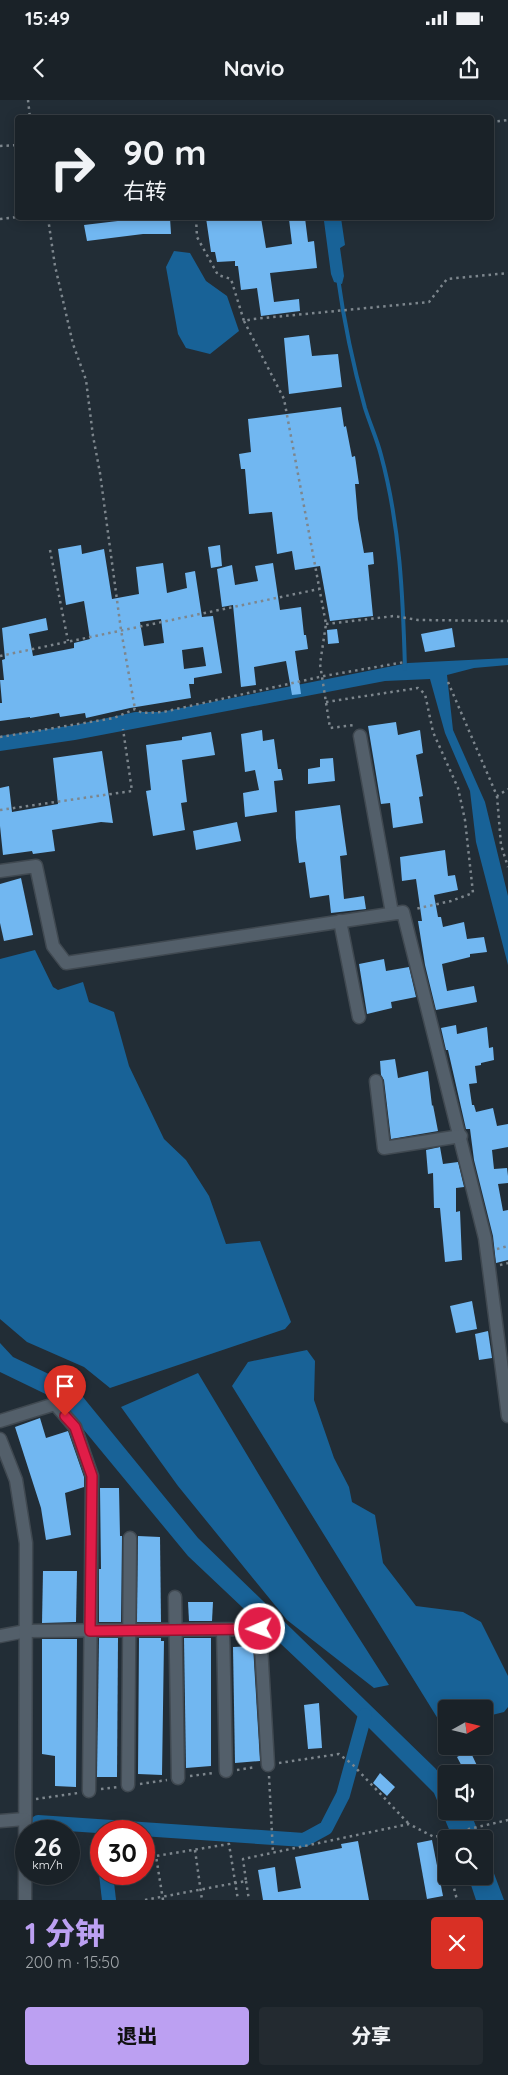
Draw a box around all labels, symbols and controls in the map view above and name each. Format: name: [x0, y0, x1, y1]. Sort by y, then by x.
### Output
text: 15:49: [25, 6, 70, 30]
icon: back: [25, 54, 53, 82]
text: Navio: [223, 54, 285, 82]
icon: share: [455, 54, 483, 82]
text: 90 m: [123, 130, 206, 174]
icon: right: [40, 135, 105, 200]
text: 右转: [123, 177, 167, 205]
pin: [44, 1365, 86, 1416]
icon: arrive: [51, 1372, 79, 1400]
position arrow: [233, 1602, 285, 1654]
north arrow: [438, 1700, 492, 1755]
map controls: [438, 1700, 493, 1885]
button: sound: [438, 1765, 493, 1820]
speed limit sign: 30: [90, 1820, 155, 1885]
button: search: [438, 1830, 493, 1885]
text: 26: [33, 1831, 62, 1862]
text: km/h: [32, 1857, 63, 1872]
text: 1 分钟: [25, 1914, 105, 1952]
button: close: [431, 1917, 483, 1969]
text: 200 m · 15:50: [25, 1952, 120, 1972]
button: 退出: [25, 2007, 249, 2065]
button: 分享: [259, 2007, 483, 2065]

